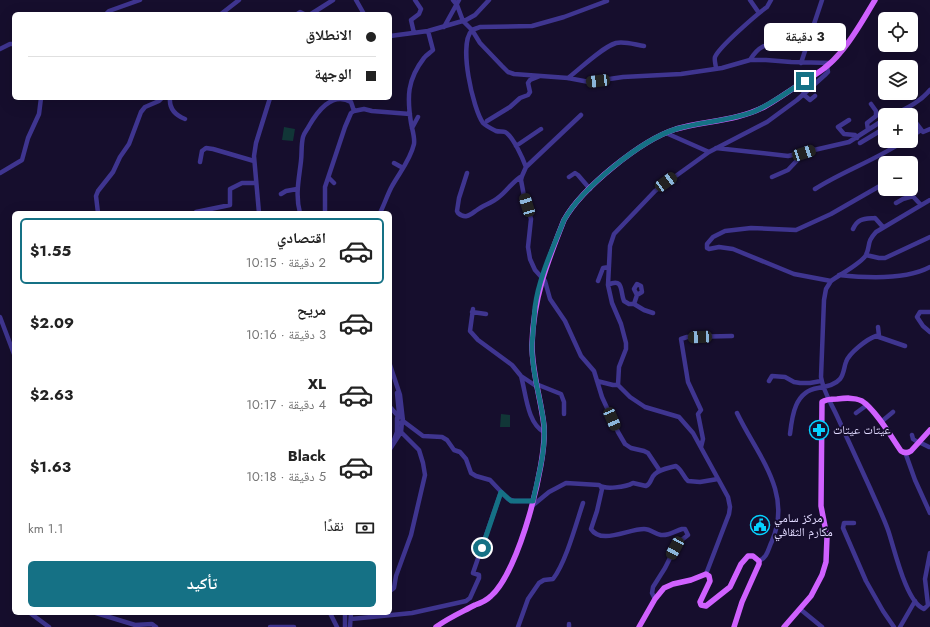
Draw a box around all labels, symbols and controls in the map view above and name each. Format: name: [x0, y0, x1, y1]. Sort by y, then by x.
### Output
map controls: [878, 12, 918, 196]
button: locate: [878, 12, 918, 52]
callout: 3 دقيقة: [764, 23, 846, 51]
text: الانطلاق: [306, 24, 352, 46]
text: 3 دقيقة: [785, 27, 825, 46]
button: layers: [878, 60, 918, 100]
text: الوجهة: [314, 63, 352, 85]
route end: [796, 72, 814, 90]
car: [585, 74, 611, 88]
button: +: [878, 108, 918, 148]
car: [791, 144, 817, 162]
button: −: [878, 156, 918, 196]
car: [653, 170, 679, 194]
car: [518, 192, 536, 218]
text: اقتصادي: [277, 227, 326, 249]
icon: car: [338, 233, 374, 269]
text: $1.55: [30, 240, 71, 262]
text: 2 دقيقة · 10:15: [246, 253, 326, 272]
text: مريح: [297, 299, 326, 321]
icon: car: [338, 305, 374, 341]
text: $2.09: [30, 312, 74, 334]
text: 3 دقيقة · 10:16: [246, 325, 326, 344]
car: [688, 330, 712, 344]
text: XL: [308, 373, 326, 395]
icon: car: [338, 377, 374, 413]
text: $2.63: [30, 384, 73, 406]
text: 4 دقيقة · 10:17: [246, 395, 326, 414]
car: [602, 406, 622, 432]
pharmacy icon: عيتات عيتات: [808, 419, 830, 441]
place label: عيتات عيتات: [833, 421, 891, 439]
text: Black: [288, 445, 326, 467]
icon: car: [338, 449, 374, 485]
text: $1.63: [30, 456, 71, 478]
text: 5 دقيقة · 10:18: [246, 467, 326, 486]
place label: مركز سامي مكارم الثقافي: [774, 509, 833, 542]
public building icon: مركز سامي مكارم الثقافي: [749, 514, 771, 536]
text: نقدًا: [323, 515, 344, 537]
icon: cash: [354, 517, 376, 539]
text: 1.1 km: [28, 519, 63, 538]
car: [664, 535, 686, 561]
route start: [473, 539, 491, 557]
button: تأكيد: [28, 561, 376, 607]

